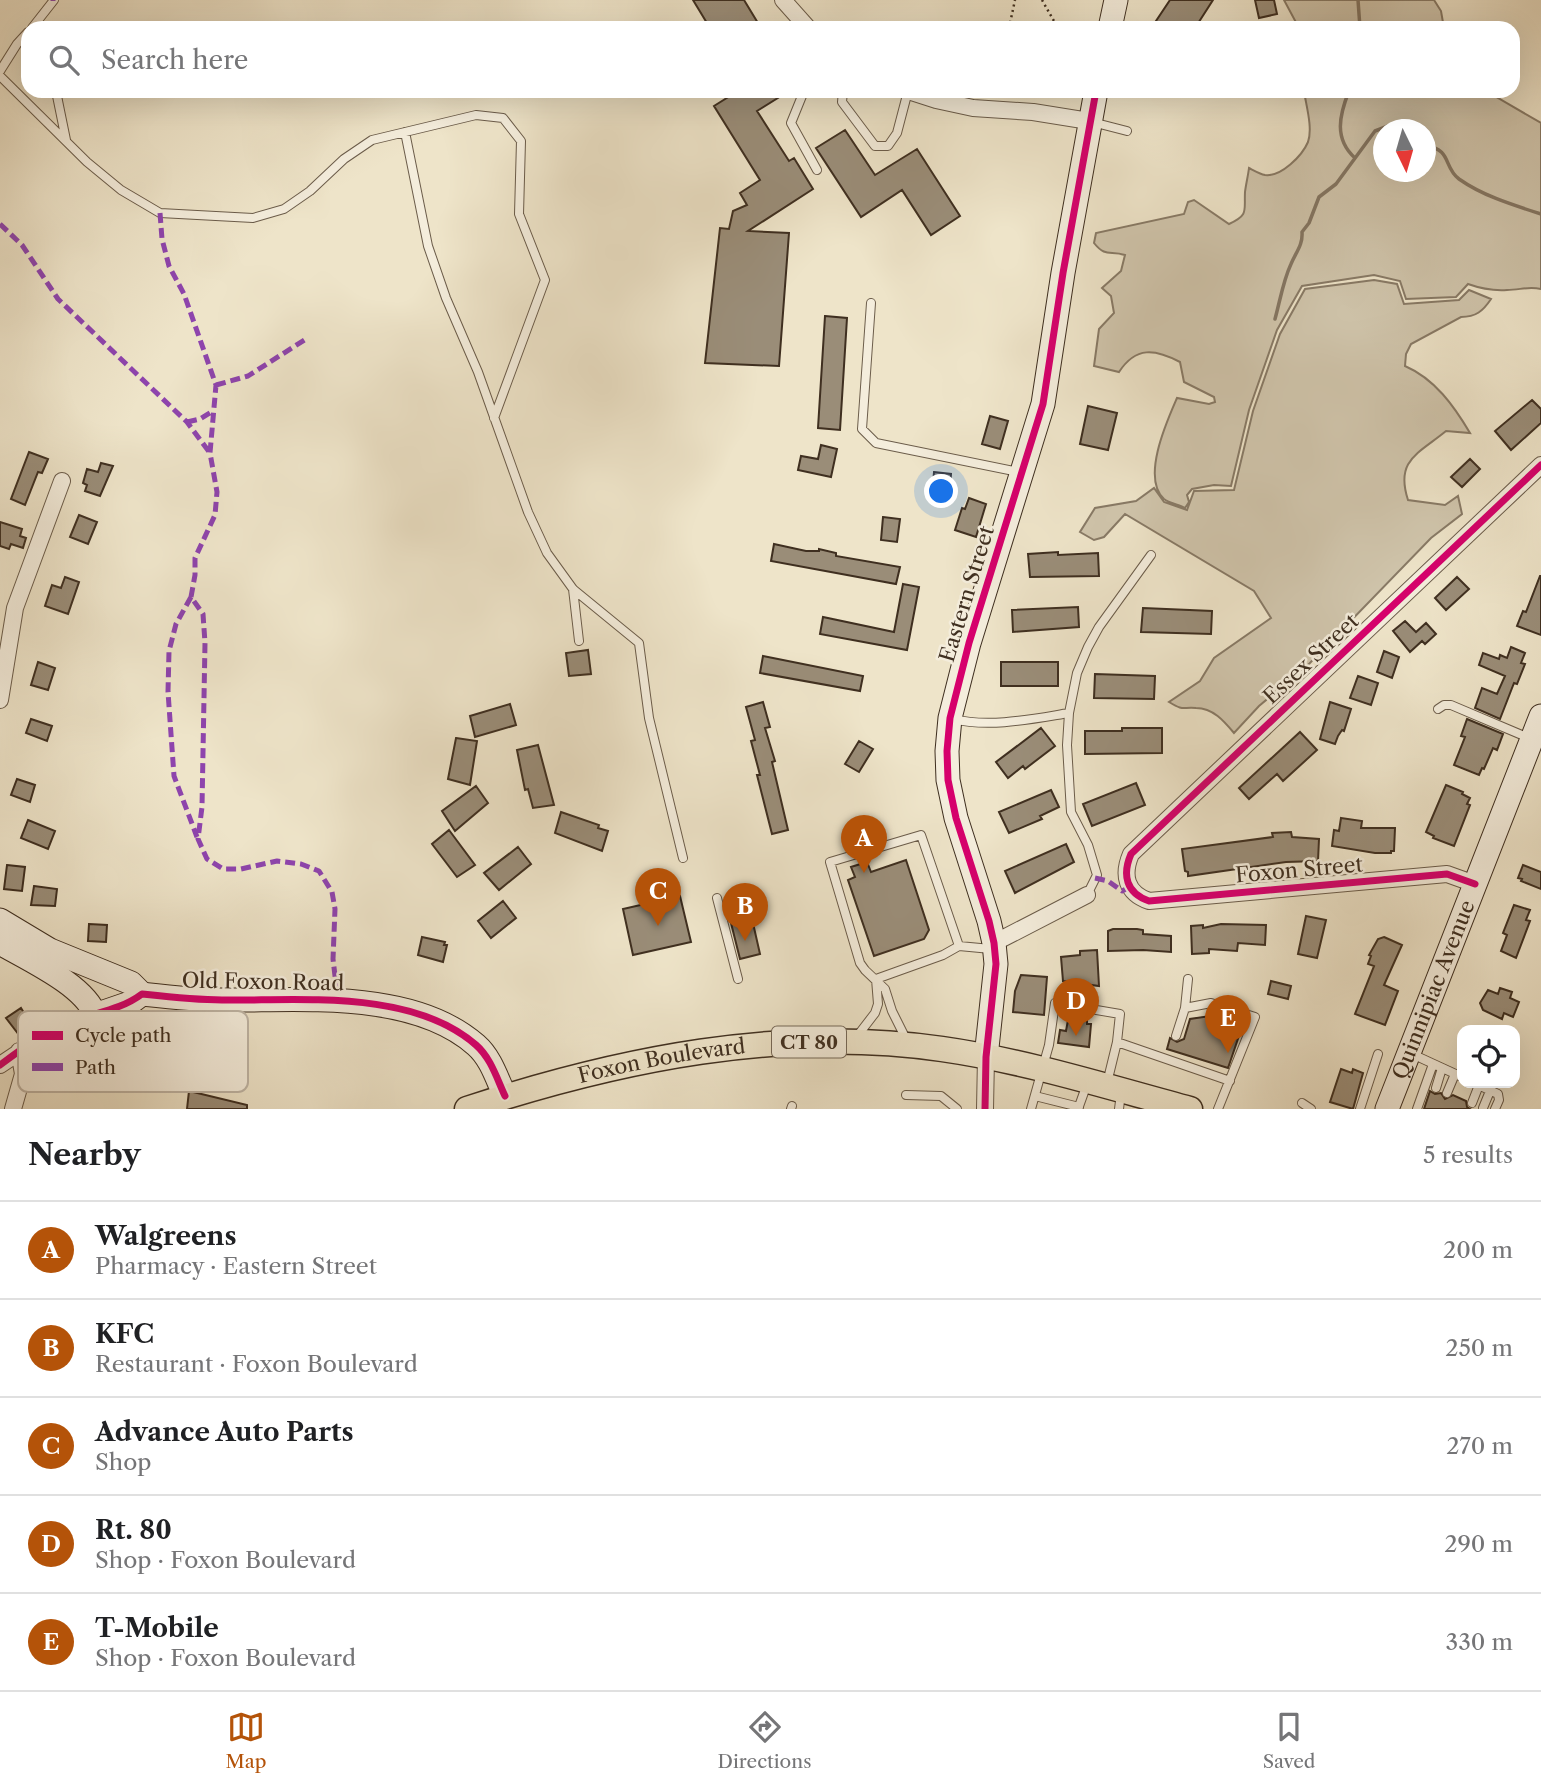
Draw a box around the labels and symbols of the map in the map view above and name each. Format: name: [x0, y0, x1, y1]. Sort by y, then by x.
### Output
north arrow: [1373, 119, 1436, 182]
your location: [924, 474, 958, 508]
street label: Eastern Street: [934, 522, 999, 665]
street label: Essex Street: [1258, 608, 1364, 709]
pin: A: [841, 815, 887, 873]
street label: Foxon Street: [1234, 851, 1364, 888]
pin: C: [635, 868, 681, 926]
pin: B: [722, 883, 768, 941]
street label: Quinnipiac Avenue: [1387, 896, 1480, 1083]
street label: Old Foxon Road: [182, 968, 345, 995]
pin: D: [1053, 978, 1099, 1036]
pin: E: [1205, 995, 1251, 1053]
legend: [18, 1011, 248, 1092]
text: Cycle path: [75, 1024, 171, 1047]
road number: CT 80: [772, 1026, 846, 1058]
street label: Foxon Boulevard: [575, 1033, 747, 1088]
text: Path: [75, 1056, 116, 1079]

